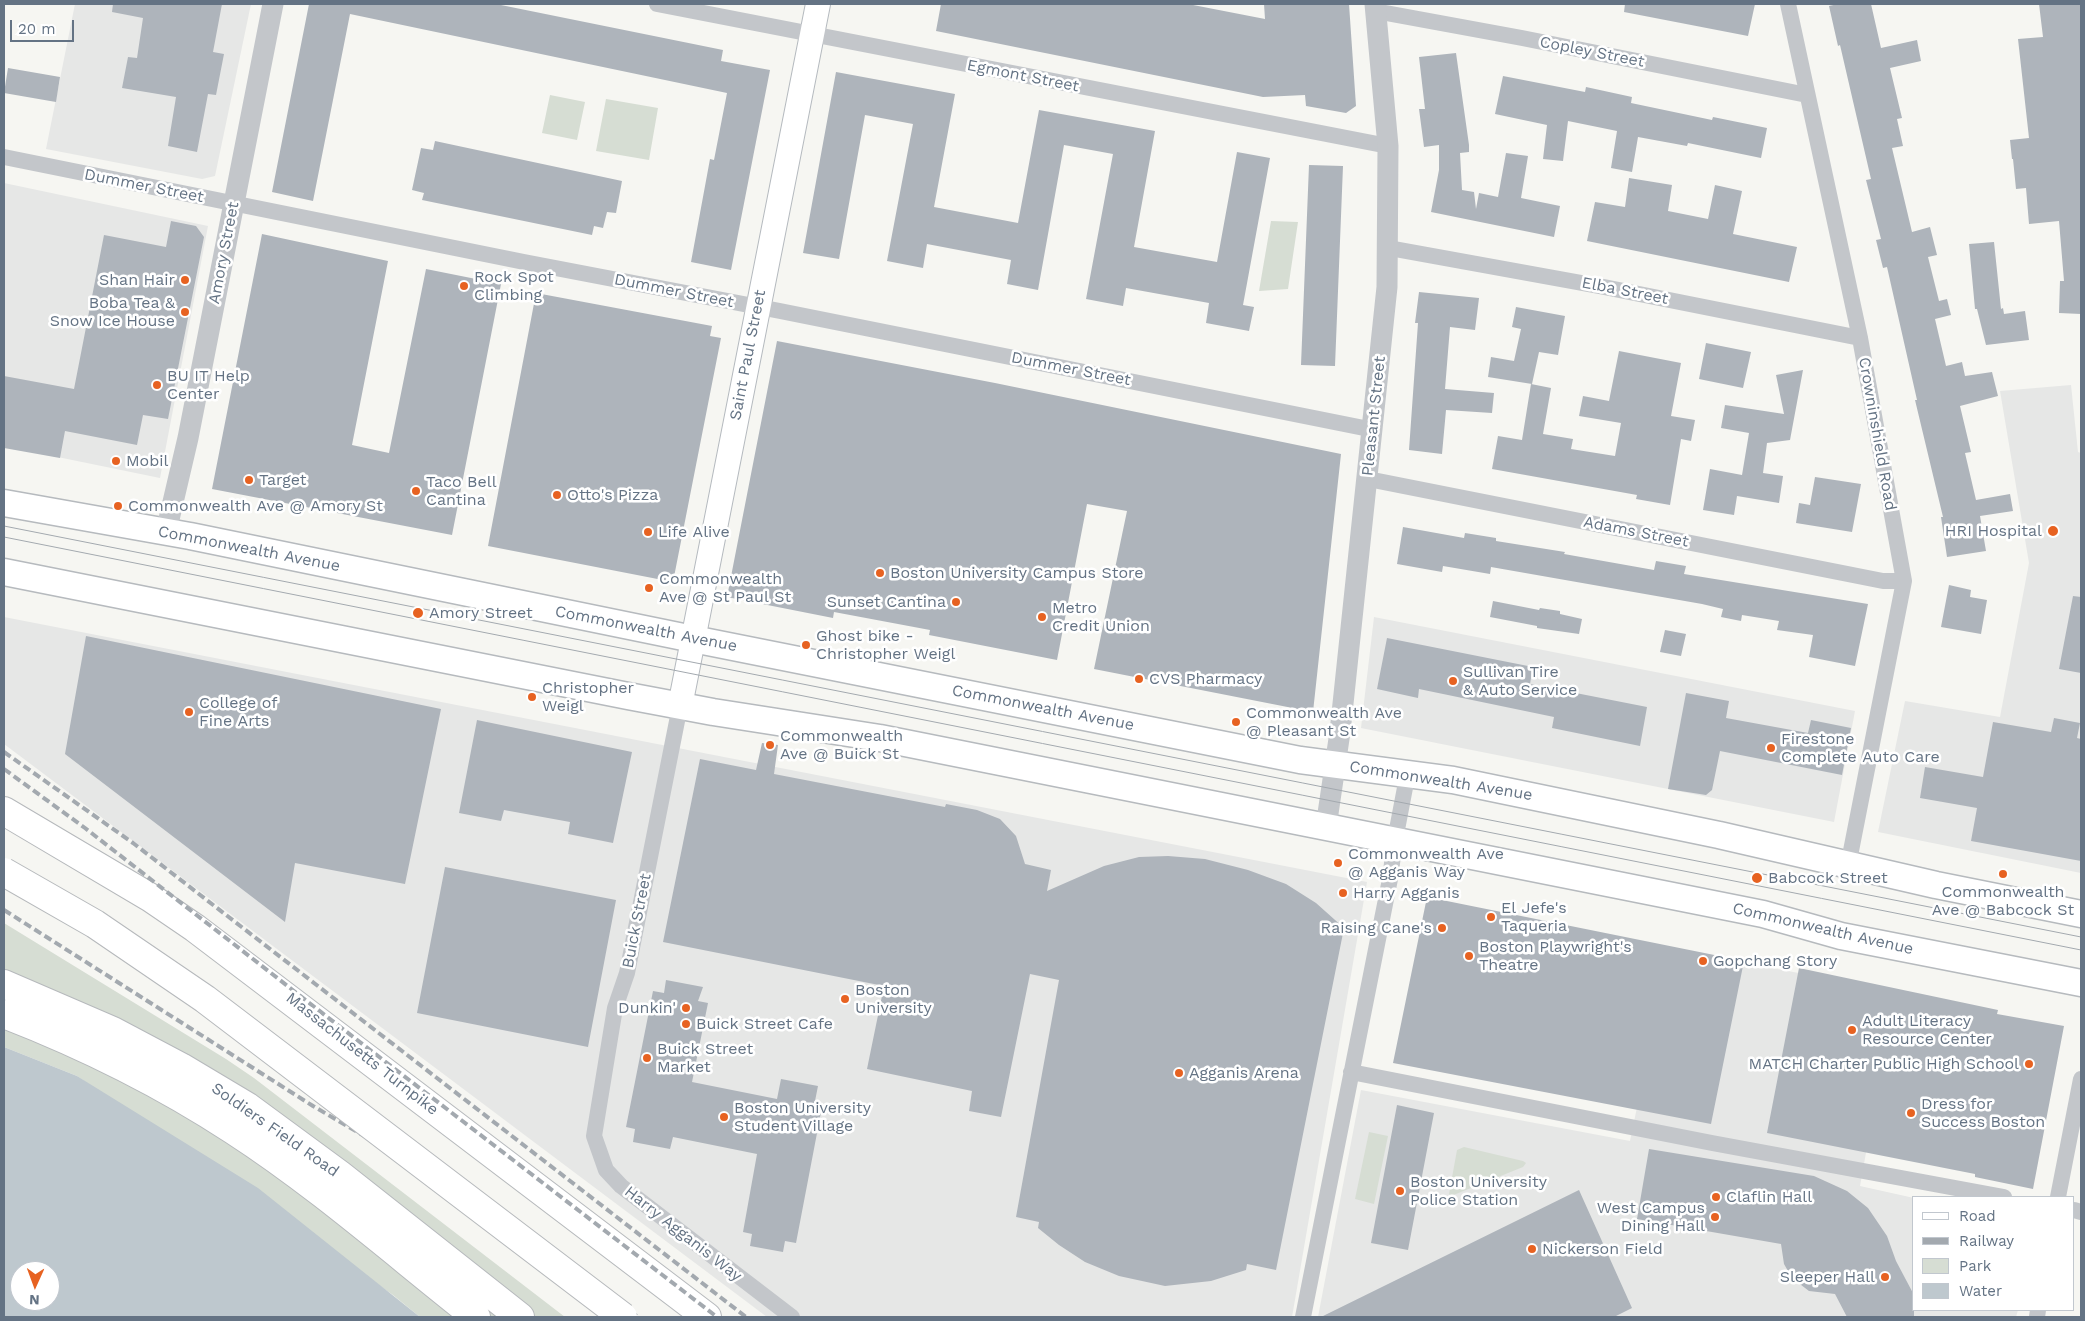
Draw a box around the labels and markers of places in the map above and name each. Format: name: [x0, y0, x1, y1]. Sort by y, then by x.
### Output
place label: Rock Spot Climbing: [474, 267, 554, 305]
place label: Shan Hair: [99, 270, 175, 290]
marker: Shan Hair: [179, 274, 191, 286]
marker: Rock Spot Climbing: [458, 280, 470, 292]
place label: Boba Tea & Snow Ice House: [50, 293, 175, 331]
marker: Boba Tea & Snow Ice House: [179, 306, 191, 318]
place label: BU IT Help Center: [167, 366, 250, 404]
marker: BU IT Help Center: [151, 379, 163, 391]
place label: Mobil: [126, 451, 168, 471]
marker: Mobil: [110, 455, 122, 467]
place label: Target: [259, 470, 306, 490]
place label: Taco Bell Cantina: [426, 472, 497, 510]
marker: Target: [243, 474, 255, 486]
marker: Taco Bell Cantina: [410, 485, 422, 497]
place label: Otto's Pizza: [567, 485, 658, 505]
marker: Otto's Pizza: [551, 489, 563, 501]
place label: Commonwealth Ave @ Amory St: [128, 496, 383, 516]
marker: Commonwealth Ave @ Amory St: [112, 500, 124, 512]
place label: HRI Hospital: [1945, 521, 2042, 541]
place label: Life Alive: [658, 522, 730, 542]
marker: HRI Hospital: [2046, 524, 2060, 538]
marker: Life Alive: [642, 526, 654, 538]
place label: Boston University Campus Store: [890, 563, 1144, 583]
marker: Boston University Campus Store: [874, 567, 886, 579]
place label: Commonwealth Ave @ St Paul St: [659, 569, 791, 607]
marker: Commonwealth Ave @ St Paul St: [643, 582, 655, 594]
place label: Sunset Cantina: [827, 592, 946, 612]
marker: Sunset Cantina: [950, 596, 962, 608]
place label: Metro Credit Union: [1052, 598, 1150, 636]
place label: Amory Street: [429, 603, 533, 623]
marker: Amory Street: [411, 606, 425, 620]
marker: Metro Credit Union: [1036, 611, 1048, 623]
place label: Ghost bike - Christopher Weigl: [816, 626, 955, 664]
marker: Ghost bike - Christopher Weigl: [800, 639, 812, 651]
place label: Sullivan Tire & Auto Service: [1463, 662, 1577, 700]
place label: CVS Pharmacy: [1149, 669, 1262, 689]
marker: CVS Pharmacy: [1133, 673, 1145, 685]
marker: Sullivan Tire & Auto Service: [1447, 675, 1459, 687]
place label: Christopher Weigl: [542, 678, 634, 716]
marker: Christopher Weigl: [526, 691, 538, 703]
place label: College of Fine Arts: [199, 693, 278, 731]
place label: Commonwealth Ave @ Pleasant St: [1246, 703, 1402, 741]
marker: College of Fine Arts: [183, 706, 195, 718]
marker: Commonwealth Ave @ Pleasant St: [1230, 716, 1242, 728]
place label: Commonwealth Ave @ Buick St: [780, 726, 903, 764]
place label: Firestone Complete Auto Care: [1781, 729, 1940, 767]
marker: Commonwealth Ave @ Buick St: [764, 739, 776, 751]
marker: Firestone Complete Auto Care: [1765, 742, 1777, 754]
place label: Commonwealth Ave @ Agganis Way: [1348, 844, 1504, 882]
marker: Commonwealth Ave @ Agganis Way: [1332, 857, 1344, 869]
place label: Babcock Street: [1768, 868, 1888, 888]
marker: Commonwealth Ave @ Babcock St: [1997, 868, 2009, 880]
marker: Babcock Street: [1750, 871, 1764, 885]
place label: Commonwealth Ave @ Babcock St: [1932, 882, 2074, 920]
place label: Harry Agganis: [1353, 883, 1460, 903]
marker: Harry Agganis: [1337, 887, 1349, 899]
place label: El Jefe's Taqueria: [1501, 898, 1567, 936]
marker: El Jefe's Taqueria: [1485, 911, 1497, 923]
place label: Raising Cane's: [1321, 918, 1432, 938]
marker: Raising Cane's: [1436, 922, 1448, 934]
place label: Boston Playwright's Theatre: [1479, 937, 1632, 975]
marker: Boston Playwright's Theatre: [1463, 950, 1475, 962]
place label: Gopchang Story: [1713, 951, 1837, 971]
marker: Gopchang Story: [1697, 955, 1709, 967]
place label: Boston University: [855, 980, 932, 1018]
marker: Boston University: [839, 993, 851, 1005]
place label: Dunkin': [618, 998, 676, 1018]
marker: Dunkin': [680, 1002, 692, 1014]
place label: Adult Literacy Resource Center: [1862, 1011, 1992, 1049]
place label: Buick Street Cafe: [696, 1014, 833, 1034]
marker: Buick Street Cafe: [680, 1018, 692, 1030]
marker: Adult Literacy Resource Center: [1846, 1024, 1858, 1036]
place label: Buick Street Market: [657, 1039, 753, 1077]
marker: Buick Street Market: [641, 1052, 653, 1064]
place label: MATCH Charter Public High School: [1749, 1054, 2019, 1074]
marker: MATCH Charter Public High School: [2023, 1058, 2035, 1070]
place label: Agganis Arena: [1189, 1063, 1299, 1083]
marker: Agganis Arena: [1173, 1067, 1185, 1079]
place label: Dress for Success Boston: [1921, 1094, 2045, 1132]
place label: Boston University Student Village: [734, 1098, 871, 1136]
marker: Dress for Success Boston: [1905, 1107, 1917, 1119]
marker: Boston University Student Village: [718, 1111, 730, 1123]
place label: Boston University Police Station: [1410, 1172, 1547, 1210]
marker: Boston University Police Station: [1394, 1185, 1406, 1197]
place label: Claflin Hall: [1726, 1187, 1812, 1207]
marker: Claflin Hall: [1710, 1191, 1722, 1203]
place label: West Campus Dining Hall: [1597, 1198, 1705, 1236]
marker: West Campus Dining Hall: [1709, 1211, 1721, 1223]
place label: Nickerson Field: [1542, 1239, 1663, 1259]
marker: Nickerson Field: [1526, 1243, 1538, 1255]
place label: Sleeper Hall: [1780, 1267, 1875, 1287]
marker: Sleeper Hall: [1879, 1271, 1891, 1283]

